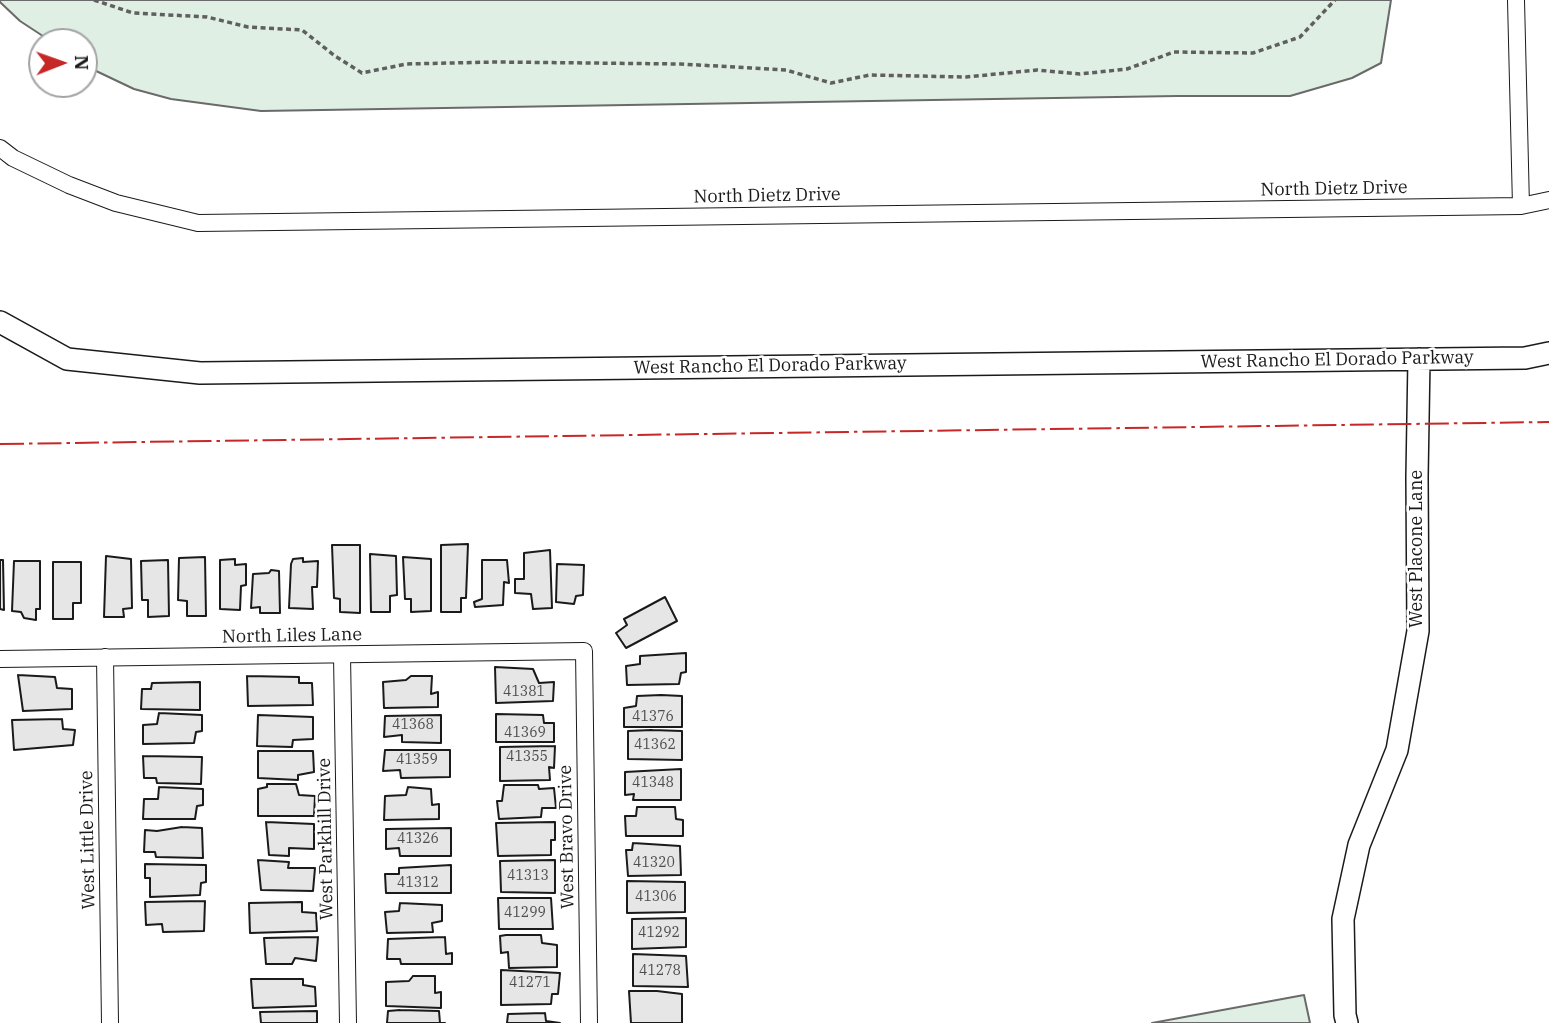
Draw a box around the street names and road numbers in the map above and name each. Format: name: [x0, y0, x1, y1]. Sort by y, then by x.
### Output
street label: North Dietz Drive: [1260, 177, 1408, 201]
street label: North Dietz Drive: [693, 184, 841, 208]
street label: West Rancho El Dorado Parkway: [1200, 347, 1474, 373]
street label: West Rancho El Dorado Parkway: [633, 353, 907, 379]
street label: West Placone Lane: [1406, 470, 1428, 628]
street label: North Liles Lane: [222, 624, 362, 648]
street label: West Parkhill Drive: [314, 758, 338, 920]
street label: West Bravo Drive: [555, 765, 579, 909]
street label: West Little Drive: [76, 770, 100, 910]

